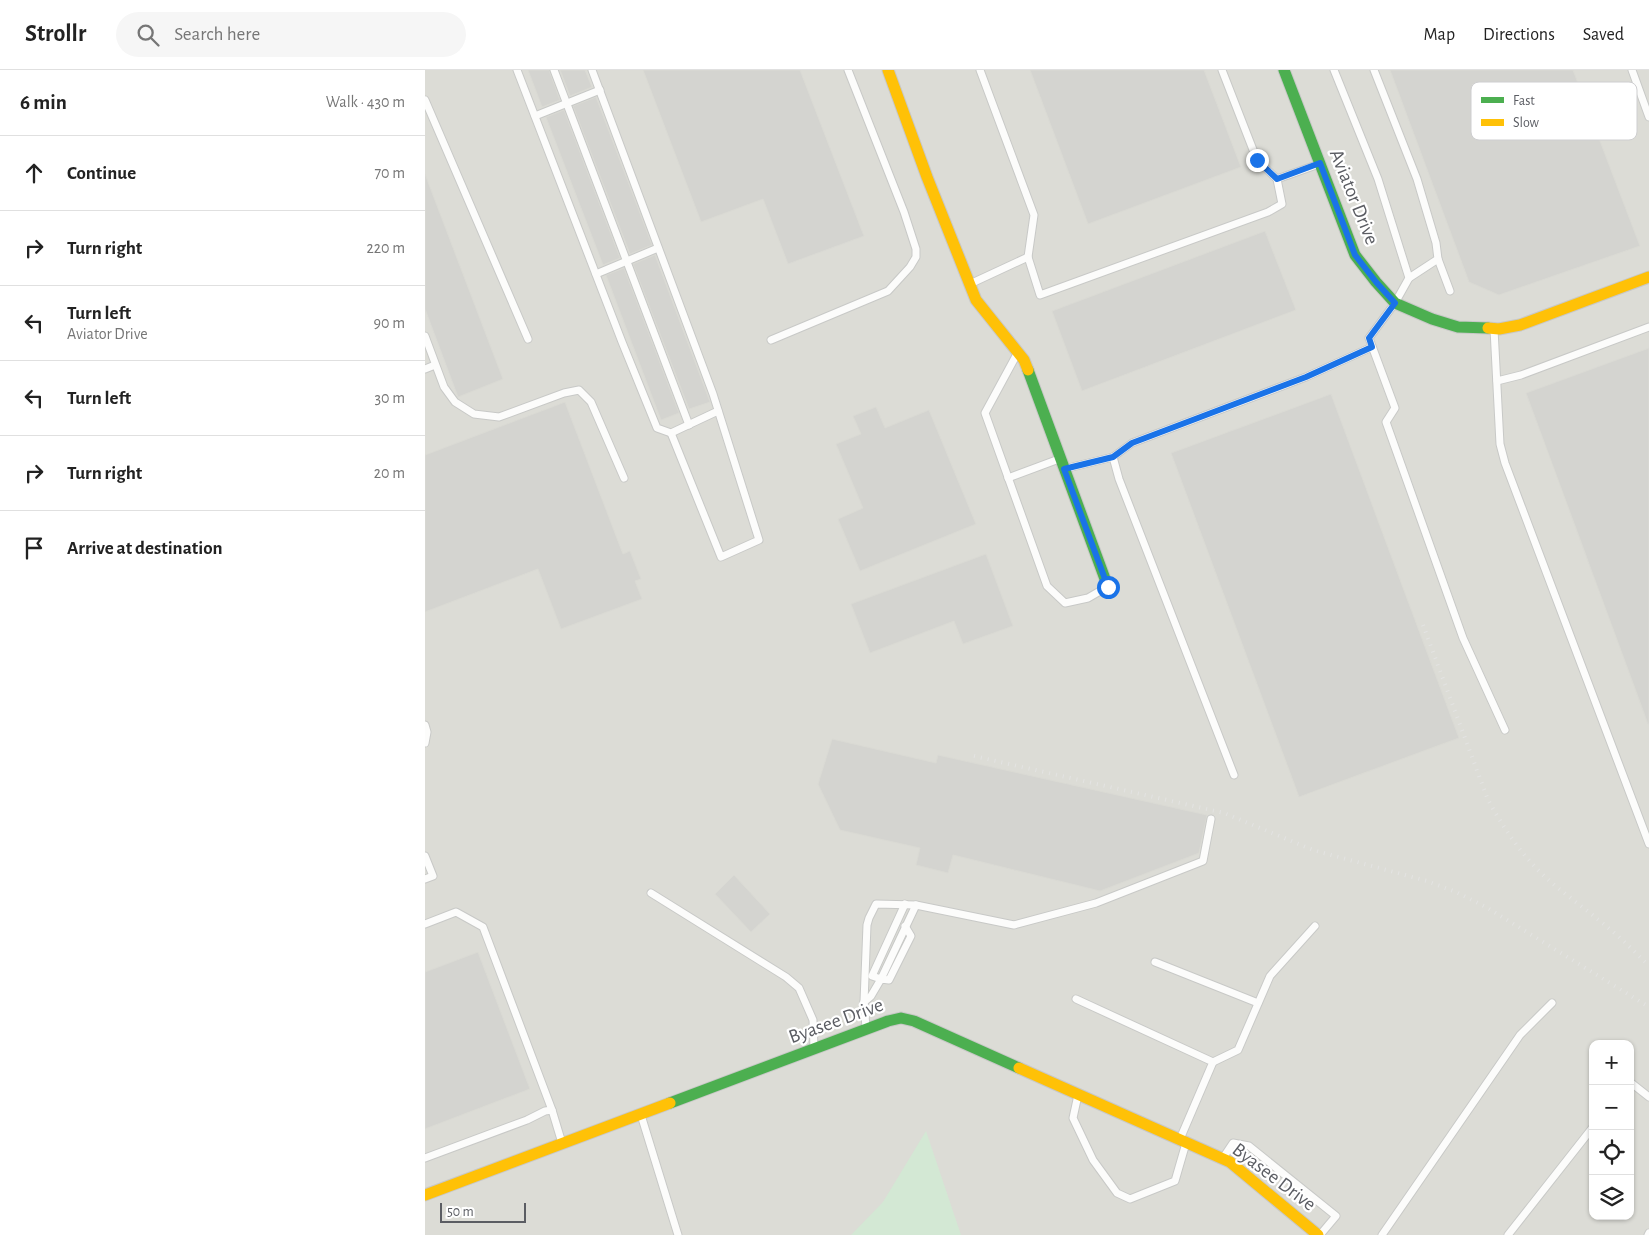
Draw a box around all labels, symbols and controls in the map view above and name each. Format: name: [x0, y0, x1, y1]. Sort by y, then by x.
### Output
search box: [116, 12, 466, 57]
icon: search: [134, 21, 162, 49]
text: Strollr: [25, 22, 86, 46]
text: Search here: [174, 25, 260, 44]
text: Map: [1424, 26, 1455, 44]
text: Directions: [1483, 26, 1555, 44]
text: Saved: [1583, 26, 1624, 44]
legend: [1471, 82, 1637, 140]
text: 6 min: [20, 92, 67, 113]
text: Walk · 430 m: [326, 94, 405, 110]
text: Fast: [1513, 94, 1535, 108]
text: Slow: [1513, 116, 1540, 130]
street label: Aviator Drive: [1326, 147, 1382, 247]
route end: [1246, 149, 1269, 172]
icon: ahead: [20, 159, 48, 187]
text: Continue: [67, 164, 136, 183]
text: 70 m: [374, 165, 405, 181]
icon: right: [20, 234, 48, 262]
text: Turn right: [67, 239, 142, 258]
text: 220 m: [367, 240, 405, 256]
text: Turn left: [67, 304, 131, 323]
icon: left: [20, 309, 48, 337]
text: 90 m: [374, 315, 405, 331]
text: Aviator Drive: [67, 326, 148, 342]
icon: left: [20, 384, 48, 412]
text: Turn left: [67, 389, 131, 408]
text: 30 m: [375, 390, 405, 406]
icon: right: [20, 459, 48, 487]
text: Turn right: [67, 464, 142, 483]
text: 20 m: [374, 465, 405, 481]
icon: arrive: [20, 534, 48, 562]
text: Arrive at destination: [67, 539, 223, 558]
route start: [1097, 576, 1120, 599]
street label: Byasee Drive: [786, 995, 886, 1047]
map controls: [1589, 1040, 1634, 1220]
button: +: [1589, 1040, 1634, 1085]
button: −: [1589, 1085, 1634, 1130]
button: locate: [1589, 1130, 1634, 1175]
street label: Byasee Drive: [1228, 1139, 1320, 1215]
button: layers: [1589, 1175, 1634, 1220]
scale bar: [440, 1200, 526, 1223]
text: 50 m: [447, 1205, 474, 1219]

